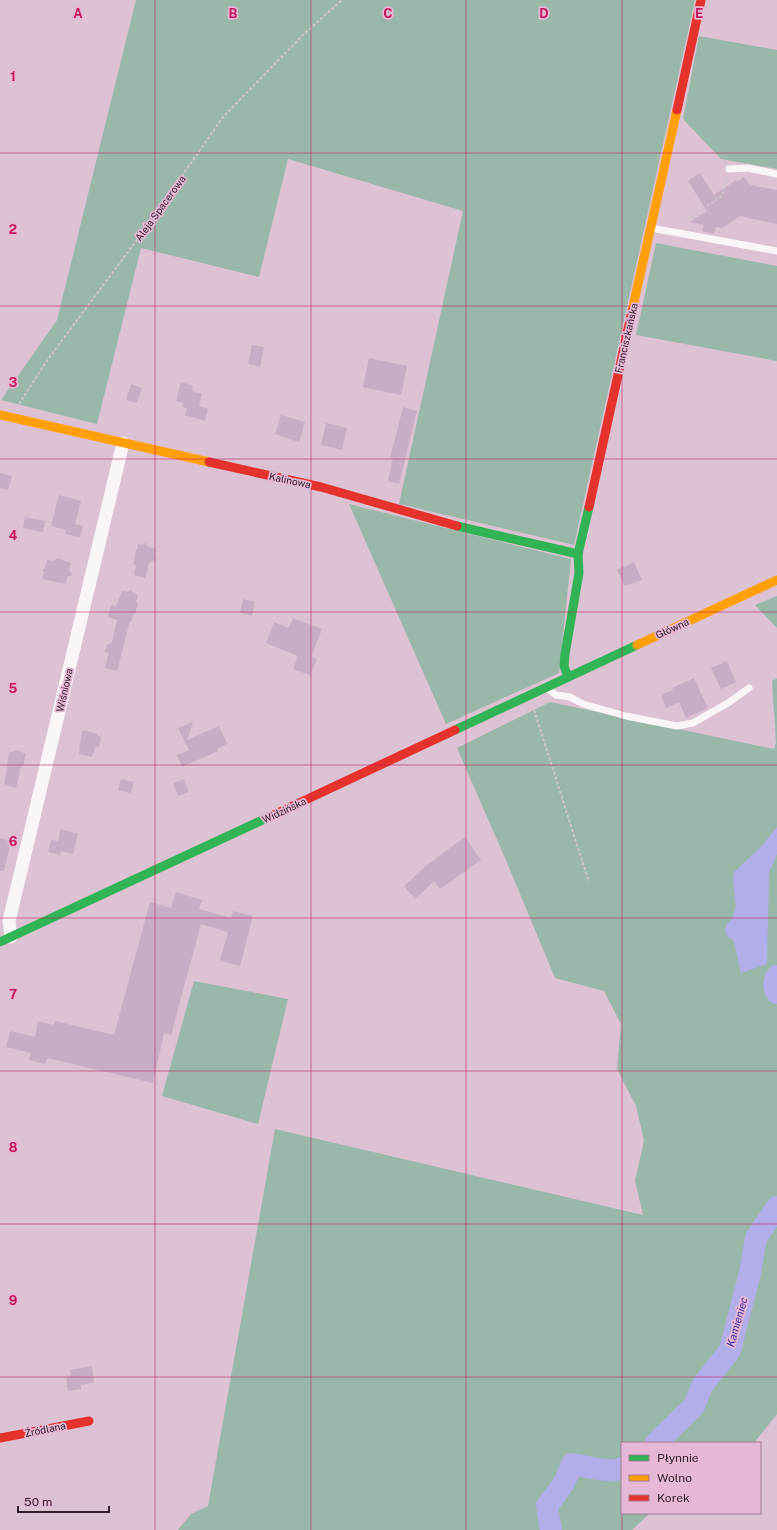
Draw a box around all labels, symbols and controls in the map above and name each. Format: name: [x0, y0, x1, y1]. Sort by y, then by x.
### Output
text: A: [73, 6, 83, 21]
text: B: [229, 6, 238, 21]
text: C: [383, 6, 393, 21]
text: D: [539, 6, 549, 21]
text: E: [695, 6, 703, 21]
text: 1: [10, 69, 16, 84]
street label: Aleja Spacerowa: [132, 173, 188, 243]
text: 2: [9, 222, 17, 237]
street label: Franciszkańska: [612, 302, 640, 374]
text: 3: [9, 375, 18, 390]
street label: Kalinowa: [268, 470, 312, 490]
text: 4: [9, 528, 18, 543]
street label: Główna: [653, 615, 691, 641]
street label: Wiśniowa: [53, 667, 75, 713]
text: 5: [9, 681, 18, 696]
street label: Widzińska: [260, 795, 308, 825]
text: 6: [9, 834, 18, 849]
text: 7: [9, 987, 17, 1002]
text: 8: [9, 1140, 18, 1155]
text: 9: [9, 1293, 17, 1308]
water label: Kamieniec: [724, 1295, 750, 1348]
street label: Źródlana: [23, 1419, 67, 1439]
legend: [621, 1442, 761, 1514]
text: Płynnie: [657, 1451, 699, 1465]
text: Wolno: [657, 1471, 692, 1485]
scale bar: [18, 1488, 109, 1514]
text: Korek: [657, 1491, 690, 1505]
text: 50 m: [24, 1495, 52, 1509]

